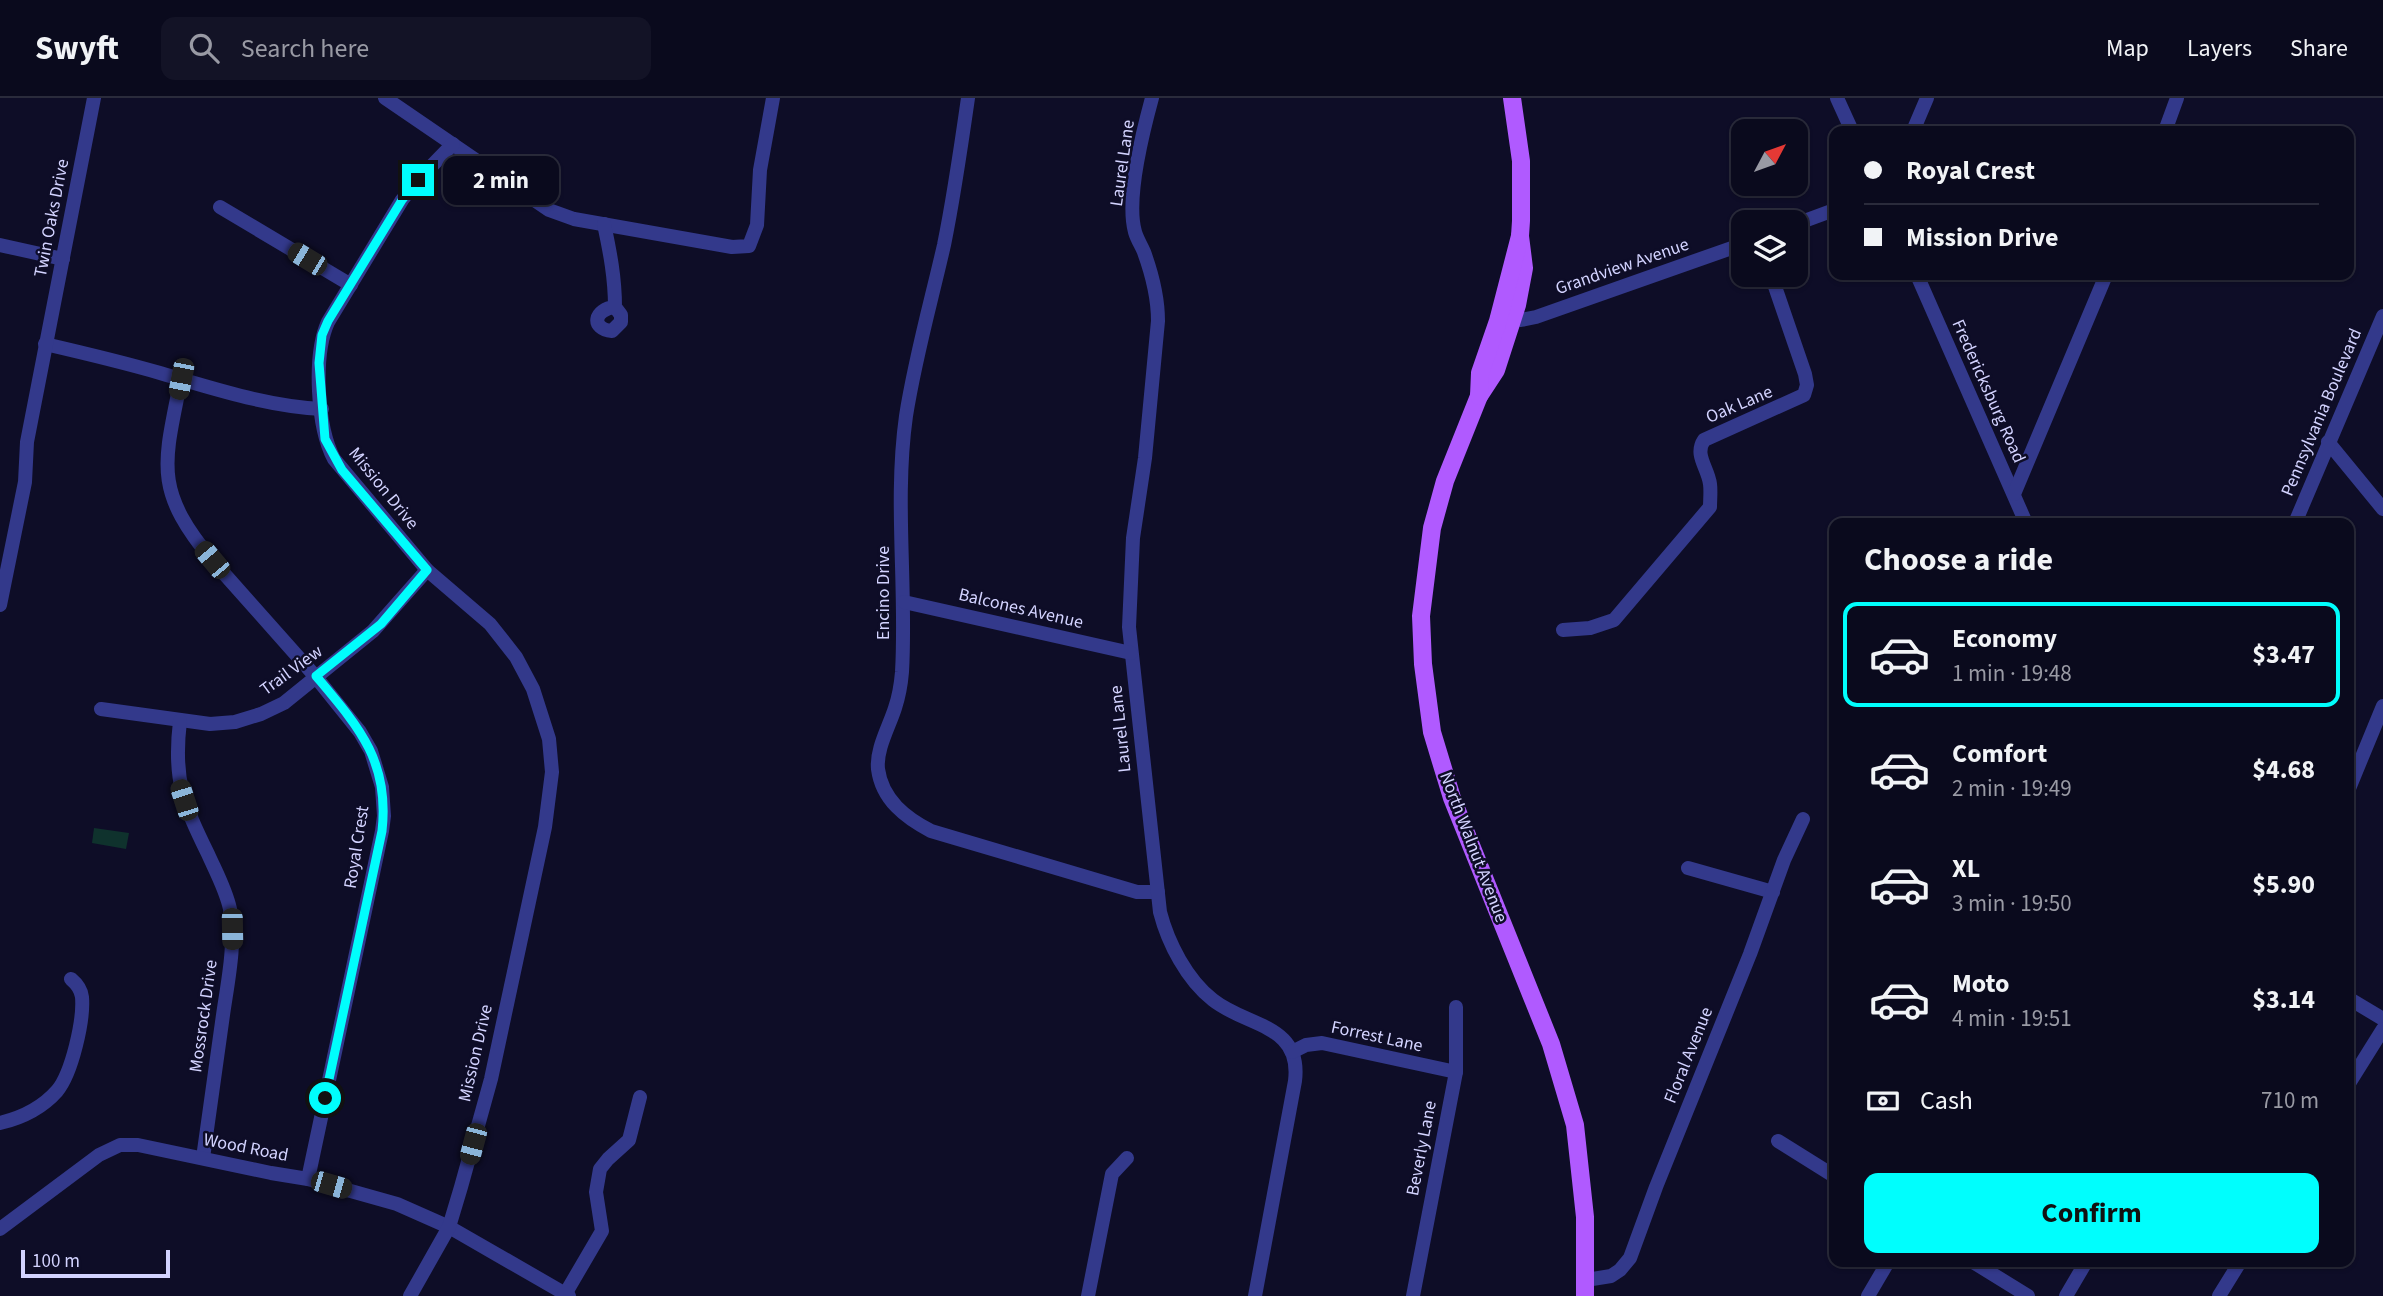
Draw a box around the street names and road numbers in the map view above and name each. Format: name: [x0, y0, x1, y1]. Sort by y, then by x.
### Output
street label: Laurel Lane: [1104, 118, 1141, 208]
street label: Twin Oaks Drive: [28, 157, 75, 279]
street label: Grandview Avenue: [1552, 232, 1692, 301]
street label: Fredericksburg Road: [1946, 315, 2031, 467]
street label: Pennsylvania Boulevard: [2275, 325, 2368, 500]
street label: Oak Lane: [1702, 379, 1776, 430]
street label: Mission Drive: [343, 442, 425, 535]
street label: Encino Drive: [871, 546, 896, 640]
street label: Balcones Avenue: [956, 582, 1086, 635]
street label: Trail View: [255, 639, 328, 702]
street label: Laurel Lane: [1103, 684, 1137, 774]
street label: North Walnut Avenue: [1433, 768, 1514, 926]
street label: Royal Crest: [338, 804, 375, 890]
street label: Mossrock Drive: [183, 958, 224, 1074]
street label: Mission Drive: [452, 1002, 499, 1104]
street label: Floral Avenue: [1658, 1003, 1719, 1107]
street label: Forrest Lane: [1329, 1015, 1425, 1058]
street label: Beverly Lane: [1400, 1098, 1443, 1198]
street label: Wood Road: [201, 1127, 290, 1168]

